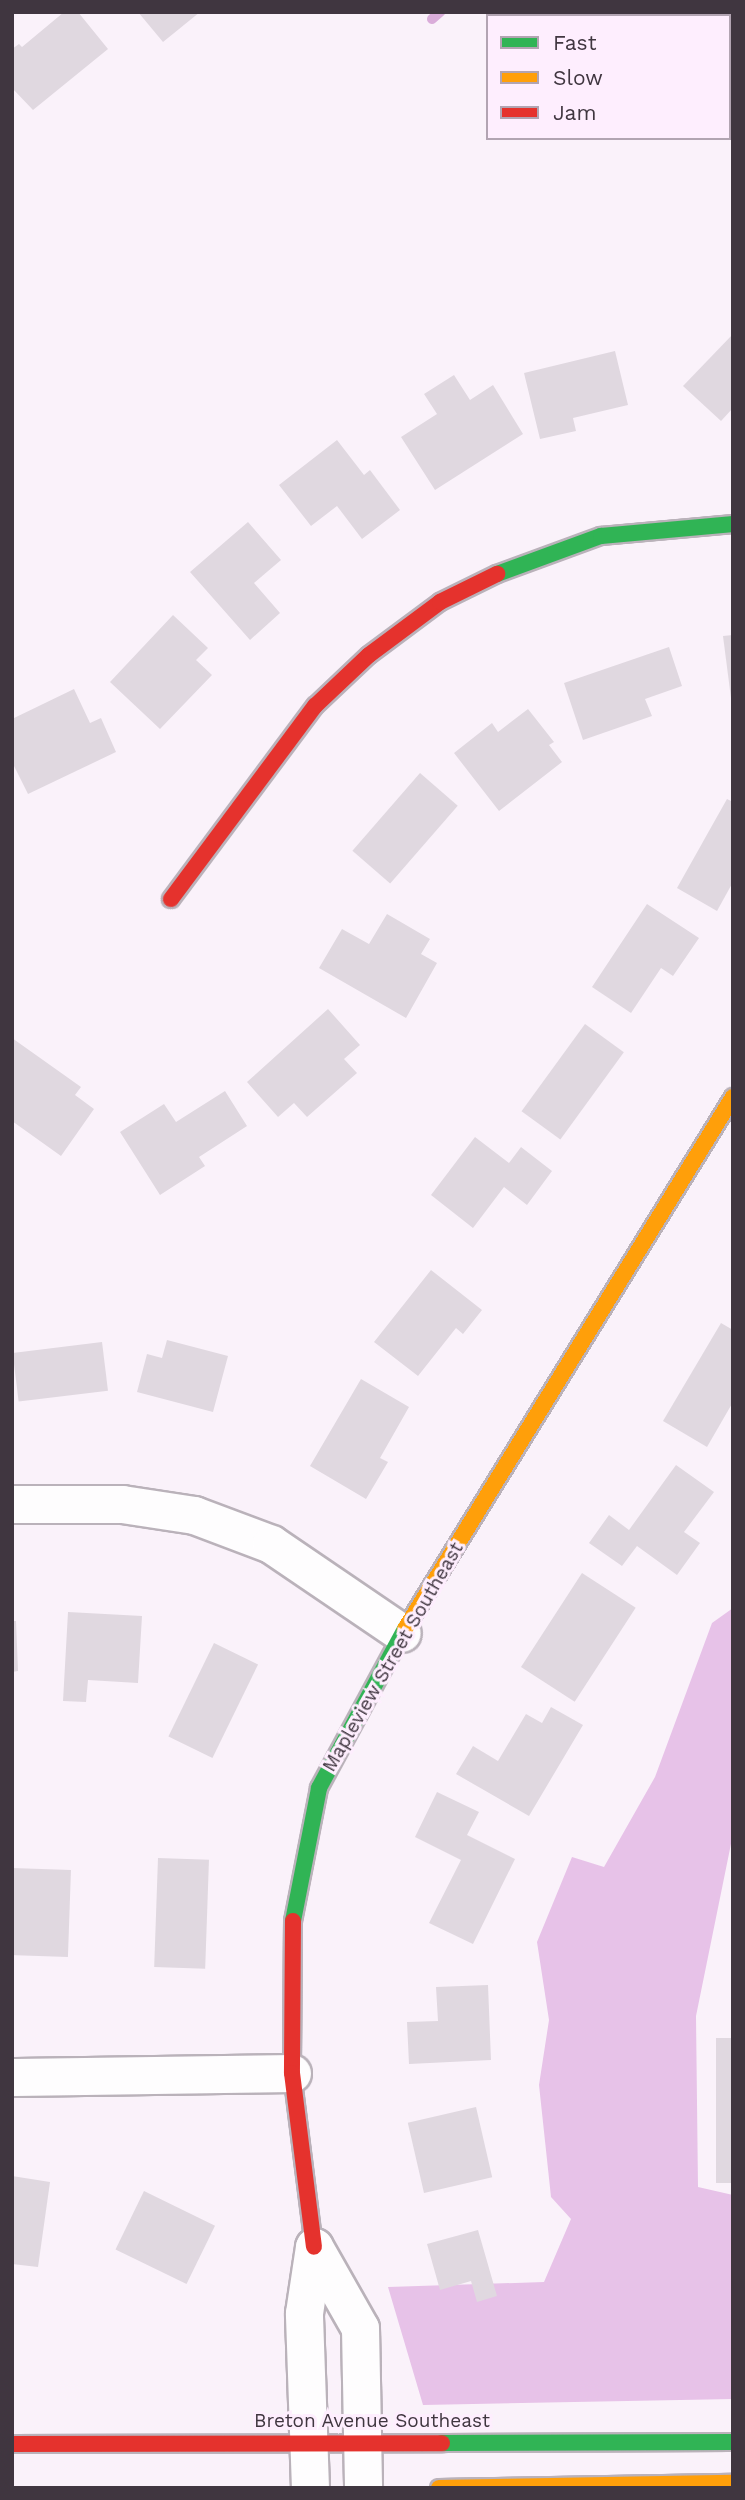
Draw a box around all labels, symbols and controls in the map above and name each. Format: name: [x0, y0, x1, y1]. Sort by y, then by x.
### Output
legend: [486, 14, 731, 140]
text: Fast: [553, 30, 597, 55]
text: Slow: [553, 65, 603, 90]
text: Jam: [553, 100, 596, 125]
street label: Mapleview Street Southeast: [318, 1538, 468, 1776]
street label: Breton Avenue Southeast: [254, 2410, 490, 2432]

